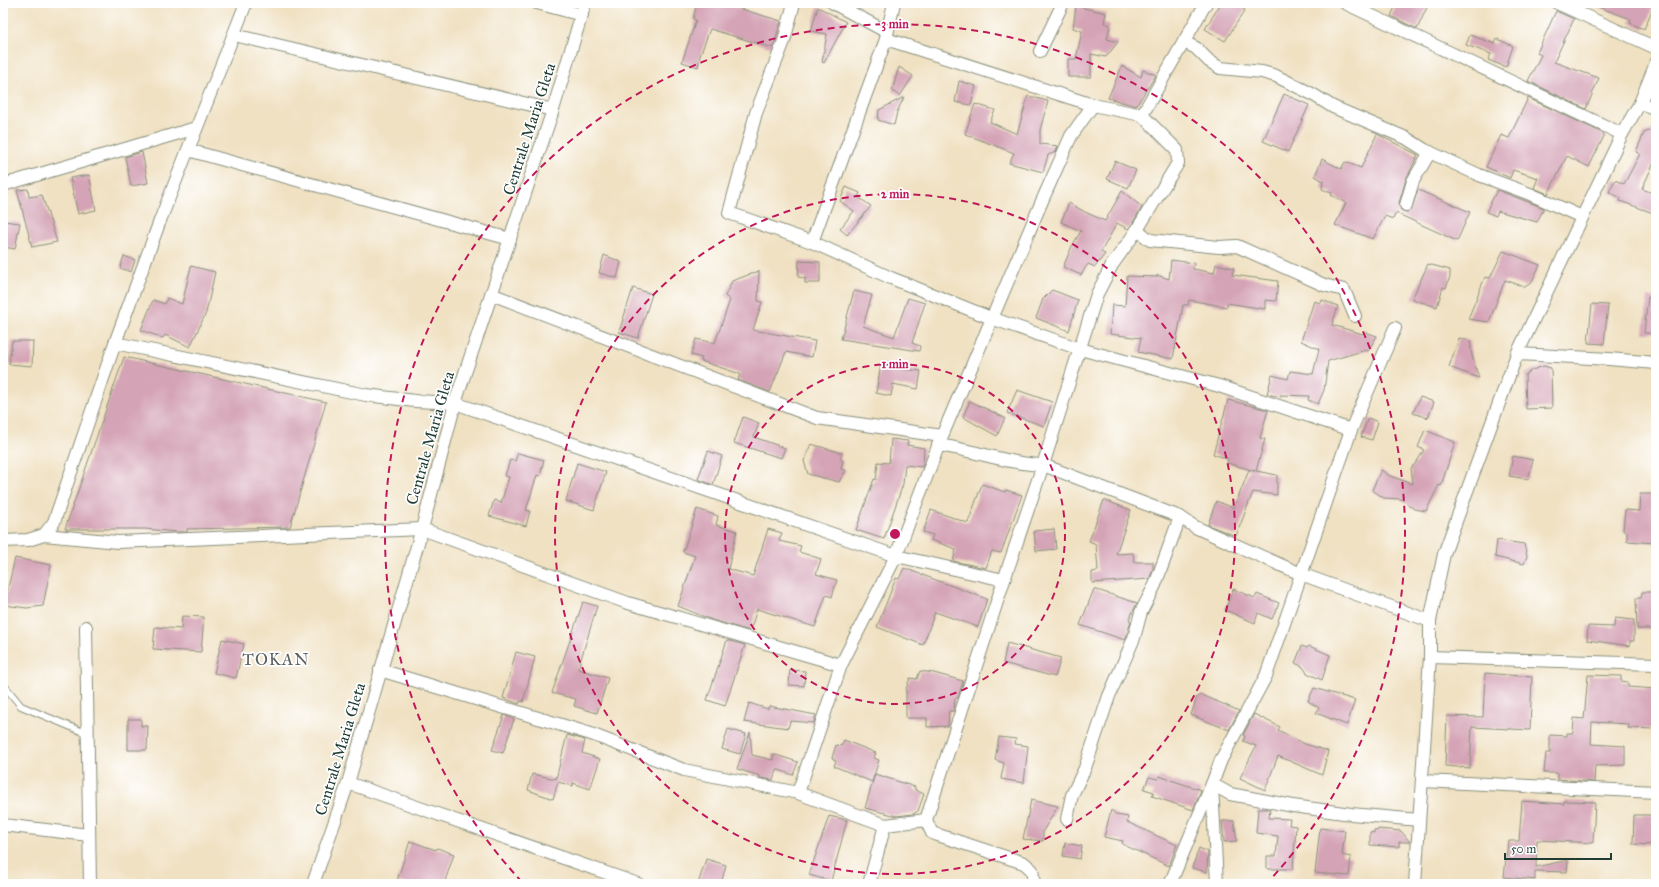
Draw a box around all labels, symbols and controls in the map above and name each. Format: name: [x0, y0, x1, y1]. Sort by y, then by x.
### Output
text: 3 min: [881, 17, 909, 32]
street label: Centrale Maria Gleta: [499, 60, 559, 197]
text: 2 min: [881, 187, 910, 201]
text: 1 min: [881, 357, 909, 371]
street label: Centrale Maria Gleta: [402, 369, 458, 507]
centre of rings: [888, 527, 902, 541]
district label: TOKAN: [242, 649, 310, 670]
street label: Centrale Maria Gleta: [311, 680, 369, 818]
scale bar: [1505, 835, 1611, 861]
text: 50 m: [1511, 842, 1536, 856]

